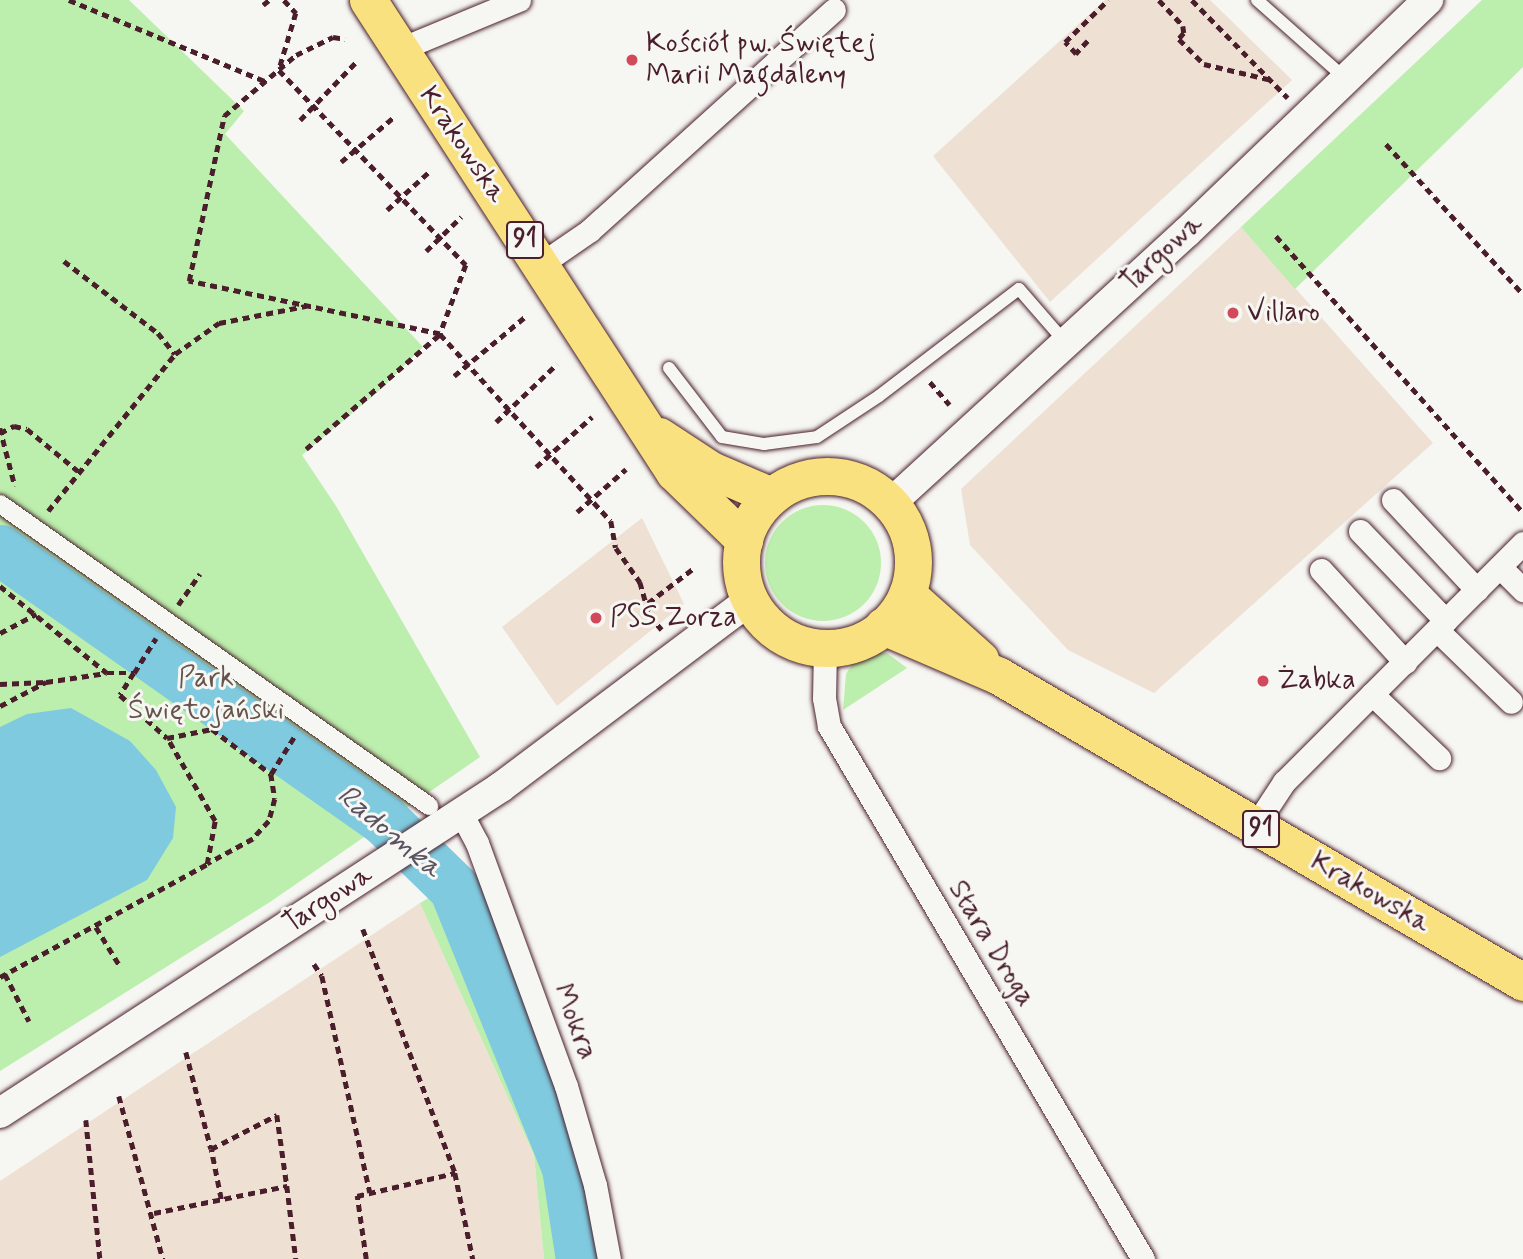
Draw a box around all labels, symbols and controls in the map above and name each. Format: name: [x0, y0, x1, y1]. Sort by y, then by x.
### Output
place label: Kościół pw. Świętej Marii Magdaleny: [646, 27, 876, 93]
marker: Kościół pw. Świętej Marii Magdaleny: [624, 52, 640, 68]
street label: Krakowska: [411, 81, 513, 209]
street label: Targowa: [1114, 208, 1210, 300]
road number: 91: [506, 218, 544, 262]
place label: Villaro: [1247, 296, 1320, 330]
marker: Villaro: [1225, 305, 1241, 321]
place label: PSS Zorza: [610, 601, 737, 635]
marker: PSS Zorza: [588, 610, 604, 626]
park label: Park Świętojański: [128, 662, 284, 728]
place label: Żabka: [1277, 664, 1356, 698]
marker: Żabka: [1255, 673, 1271, 689]
water label: Radomka: [329, 778, 449, 886]
road number: 91: [1242, 806, 1280, 852]
street label: Krakowska: [1304, 845, 1436, 941]
street label: Targowa: [277, 859, 379, 941]
street label: Stara Droga: [940, 875, 1042, 1013]
street label: Mokra: [544, 979, 604, 1065]

